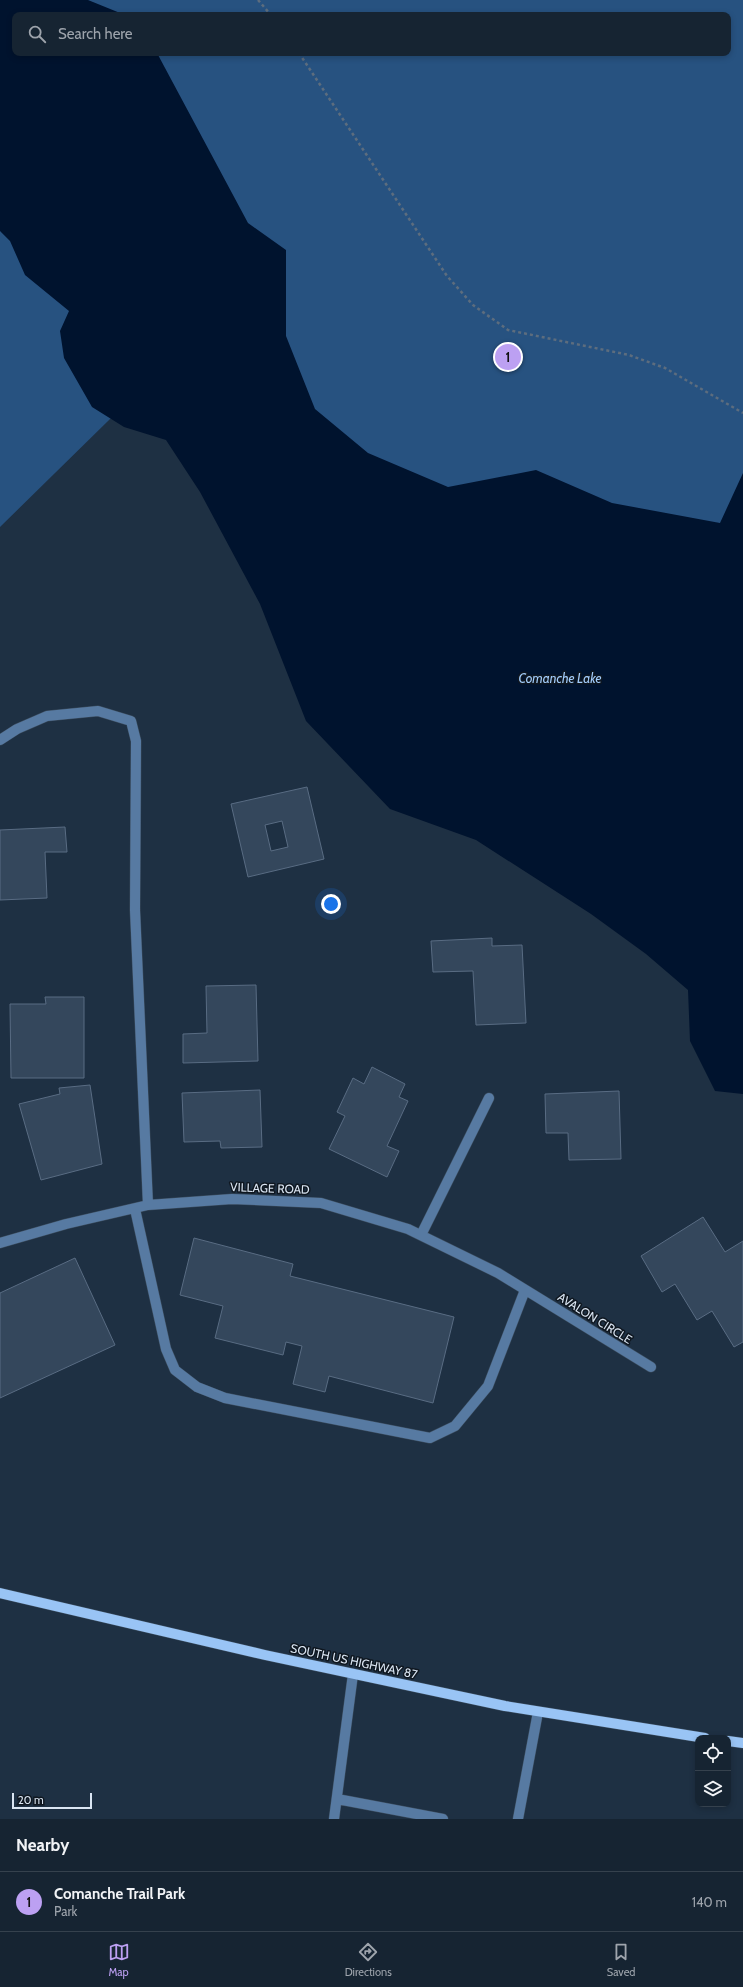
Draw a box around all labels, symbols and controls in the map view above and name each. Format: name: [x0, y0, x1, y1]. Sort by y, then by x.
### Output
search box: [12, 12, 731, 56]
icon: search: [26, 23, 48, 45]
text: Search here: [58, 25, 133, 43]
pin: 1: [495, 342, 521, 372]
water label: Comanche Lake: [519, 670, 602, 686]
your location: [321, 894, 341, 914]
street label: VILLAGE ROAD: [230, 1179, 310, 1197]
street label: AVALON CIRCLE: [555, 1289, 635, 1347]
street label: SOUTH US HIGHWAY 87: [289, 1640, 419, 1682]
map controls: [695, 1735, 731, 1807]
button: locate: [695, 1735, 731, 1771]
button: layers: [695, 1771, 731, 1807]
scale bar: [12, 1791, 92, 1810]
text: 20 m: [18, 1793, 44, 1807]
text: Nearby: [16, 1835, 69, 1855]
text: Comanche Trail Park: [54, 1885, 185, 1903]
text: 1: [27, 1894, 31, 1910]
text: 140 m: [692, 1894, 727, 1910]
text: Park: [54, 1903, 77, 1919]
tab: Map: [108, 1941, 130, 1979]
tab: Directions: [345, 1941, 392, 1979]
tab: Saved: [607, 1941, 635, 1979]

